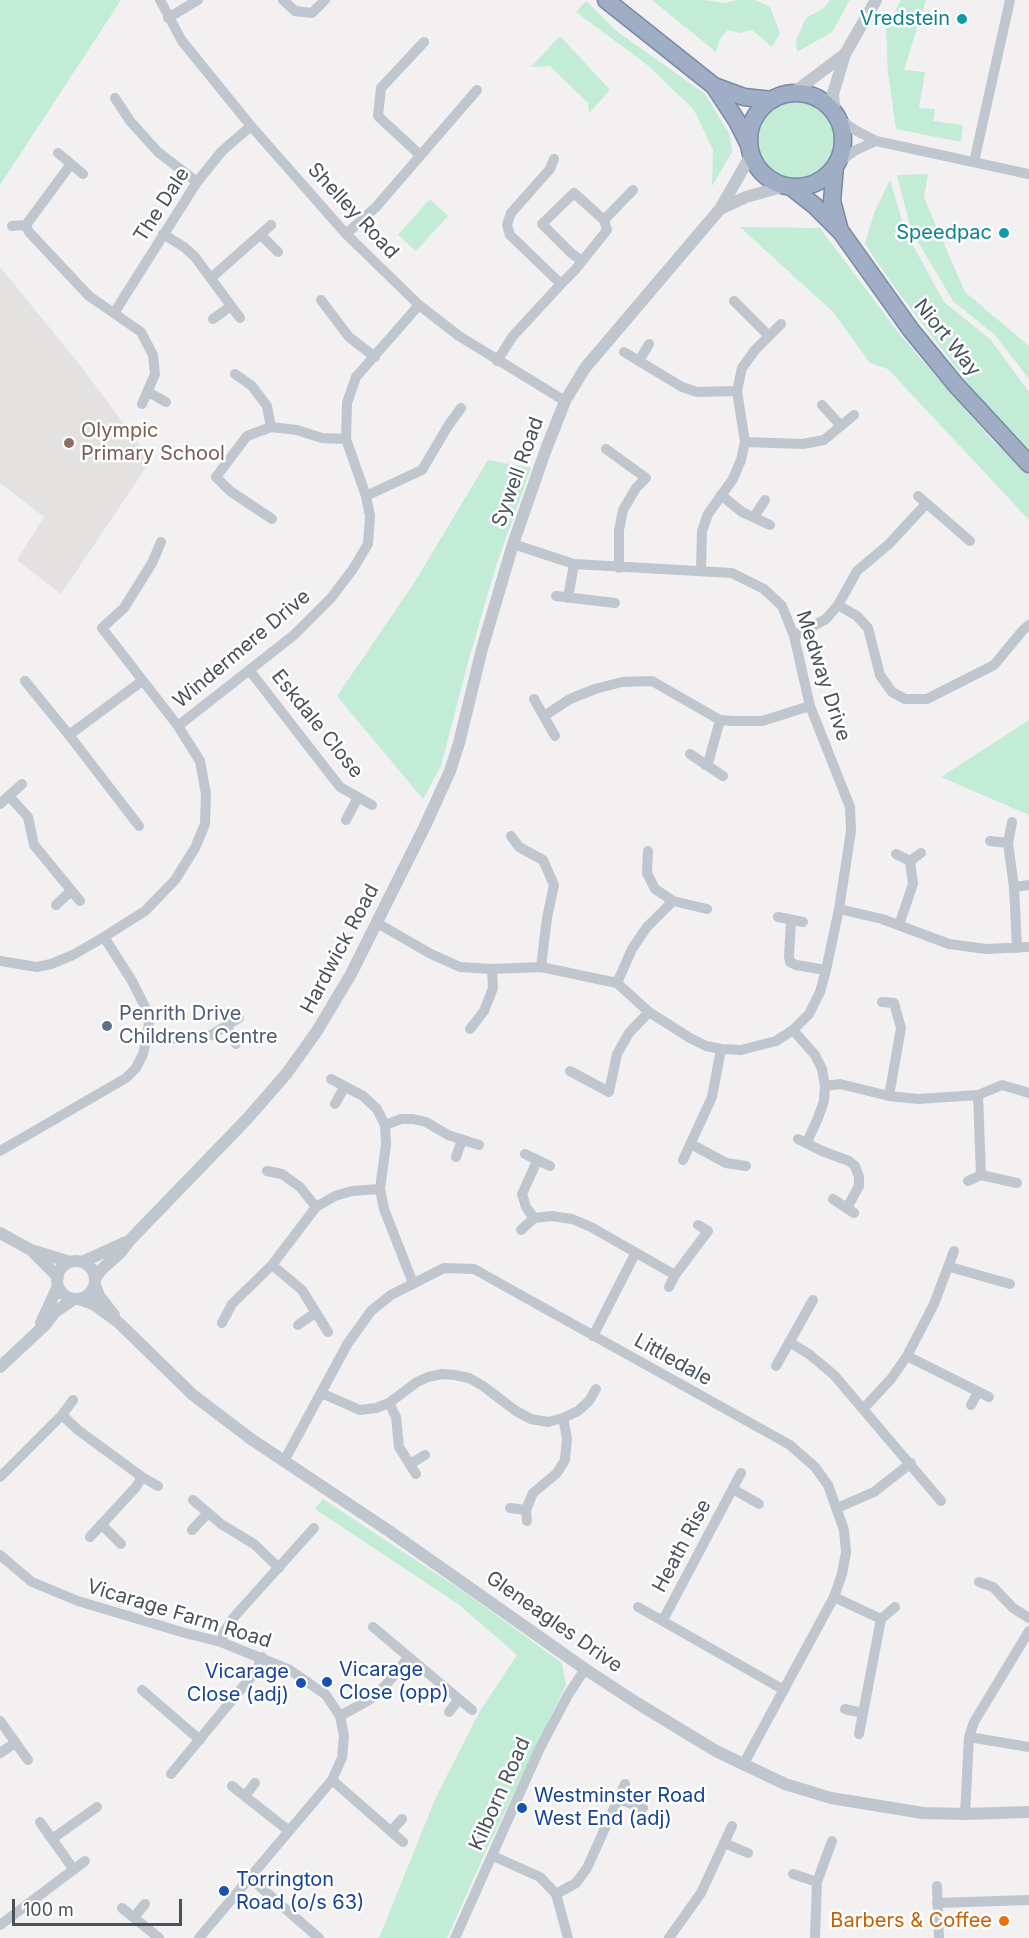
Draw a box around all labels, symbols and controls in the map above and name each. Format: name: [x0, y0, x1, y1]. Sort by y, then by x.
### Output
place label: Vredstein: [860, 7, 950, 31]
marker: Vredstein: [955, 12, 969, 26]
street label: Shelley Road: [302, 158, 404, 264]
street label: The Dale: [129, 163, 195, 247]
place label: Speedpac: [896, 221, 992, 245]
marker: Speedpac: [997, 226, 1011, 240]
street label: Niort Way: [908, 294, 986, 382]
street label: Sywell Road: [487, 414, 549, 530]
place label: Olympic Primary School: [81, 419, 225, 466]
marker: Olympic Primary School: [62, 436, 76, 450]
street label: Windermere Drive: [169, 585, 315, 713]
street label: Medway Drive: [791, 608, 855, 744]
street label: Eskdale Close: [266, 665, 368, 783]
street label: Hardwick Road: [296, 880, 384, 1018]
place label: Penrith Drive Childrens Centre: [119, 1002, 278, 1049]
marker: Penrith Drive Childrens Centre: [100, 1019, 114, 1033]
street label: Littledale: [630, 1329, 716, 1391]
street label: Heath Rise: [647, 1495, 717, 1597]
street label: Gleneagles Drive: [481, 1566, 627, 1678]
street label: Vicarage Farm Road: [84, 1575, 274, 1653]
place label: Vicarage Close (opp): [339, 1658, 449, 1705]
place label: Vicarage Close (adj): [187, 1660, 289, 1707]
marker: Vicarage Close (opp): [320, 1675, 334, 1689]
marker: Vicarage Close (adj): [294, 1676, 308, 1690]
street label: Kilborn Road: [464, 1734, 536, 1854]
place label: Westminster Road West End (adj): [534, 1784, 706, 1831]
marker: Westminster Road West End (adj): [515, 1801, 529, 1815]
place label: Torrington Road (o/s 63): [236, 1868, 364, 1915]
marker: Torrington Road (o/s 63): [217, 1884, 231, 1898]
scale bar: [15, 1887, 184, 1925]
text: 100 m: [23, 1899, 74, 1920]
place label: Barbers & Coffee: [830, 1909, 992, 1933]
marker: Barbers & Coffee: [997, 1914, 1011, 1928]

